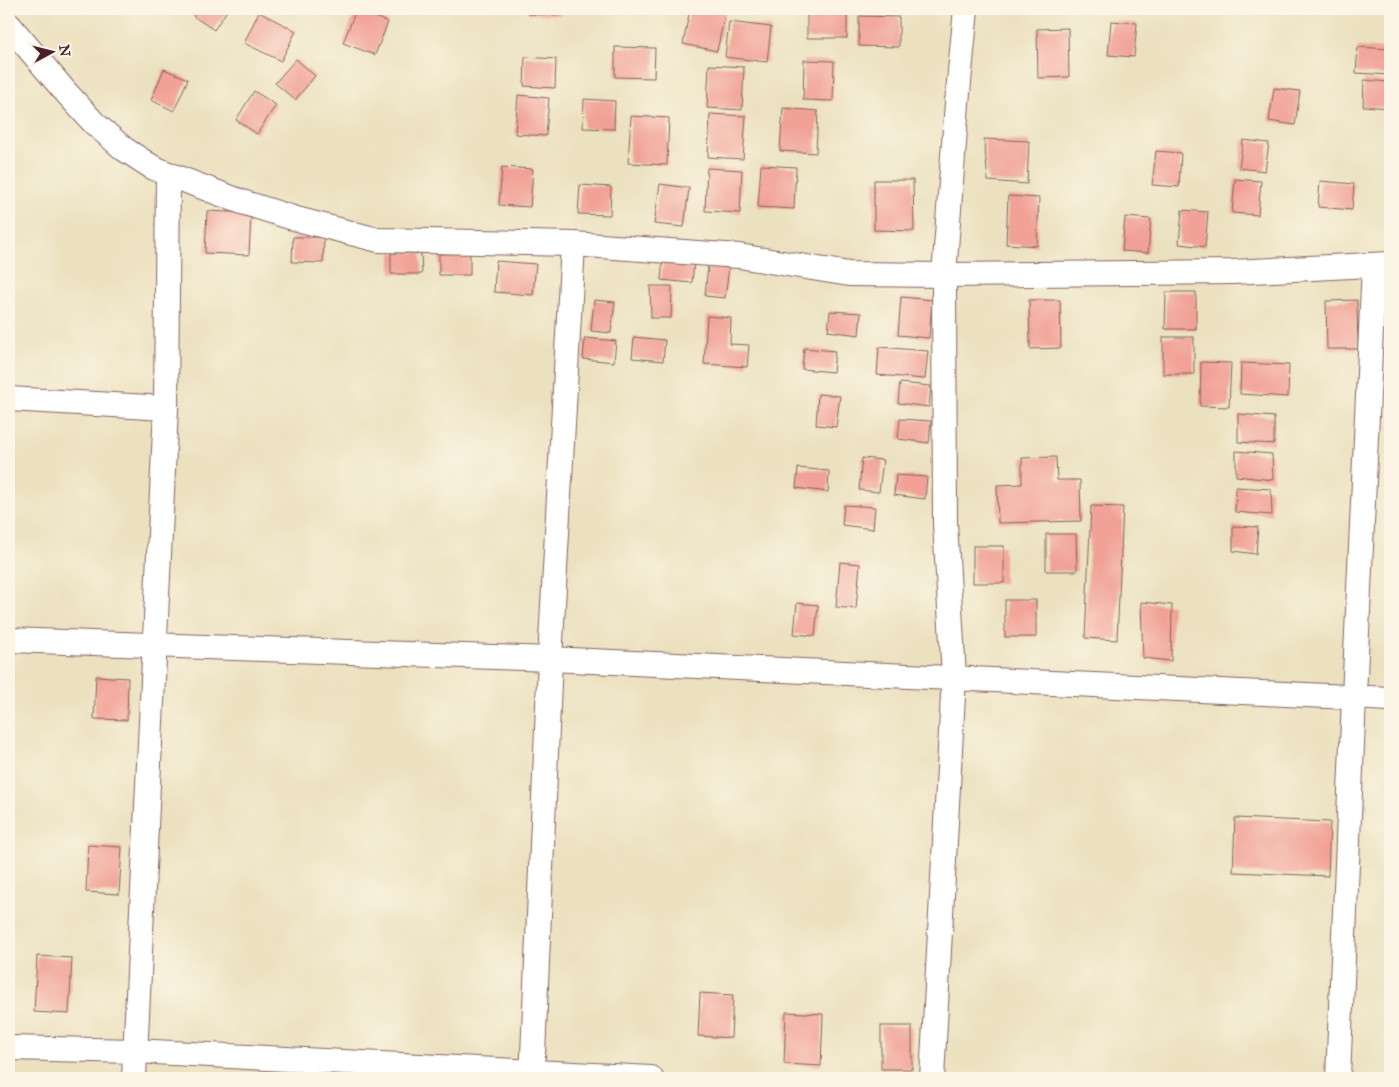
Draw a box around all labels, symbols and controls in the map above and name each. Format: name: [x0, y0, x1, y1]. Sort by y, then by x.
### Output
north arrow: [28, 28, 78, 78]
text: N: [55, 44, 74, 58]

